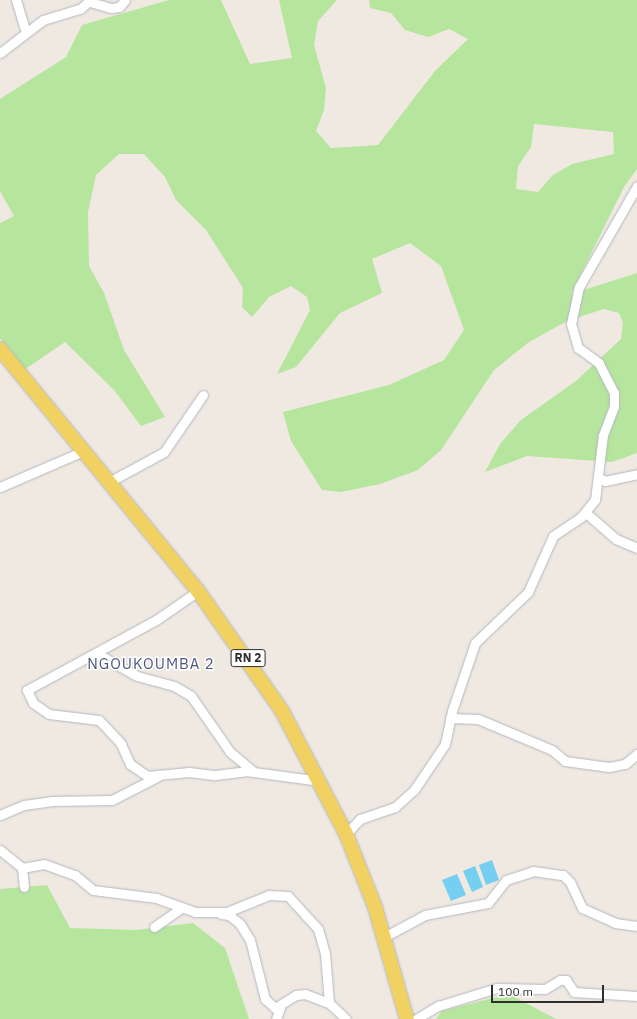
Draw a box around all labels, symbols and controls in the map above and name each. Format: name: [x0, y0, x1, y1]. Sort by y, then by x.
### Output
road number: RN 2: [230, 648, 266, 668]
district label: NGOUKOUMBA 2: [87, 655, 215, 673]
scale bar: [493, 977, 606, 1003]
text: 100 m: [498, 984, 533, 999]

